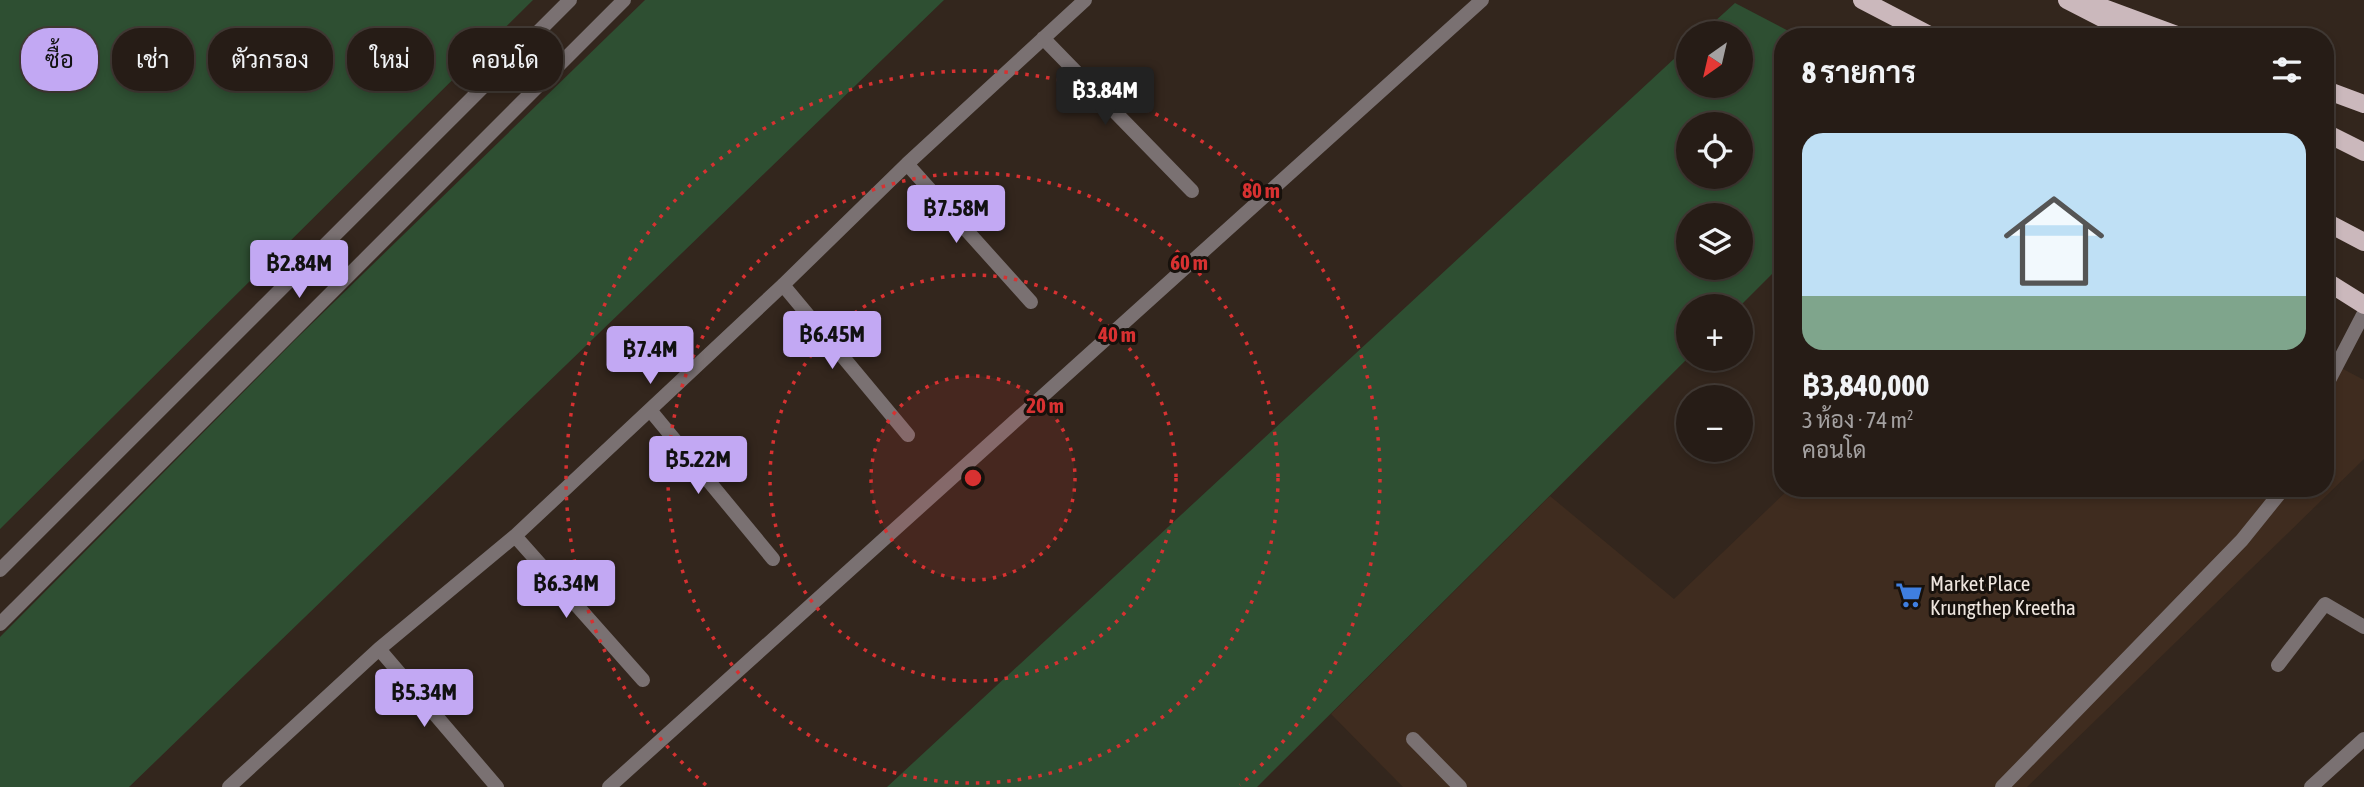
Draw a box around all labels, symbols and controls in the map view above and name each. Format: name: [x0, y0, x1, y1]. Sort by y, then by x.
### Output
north arrow: [1676, 21, 1754, 98]
map controls: [1676, 21, 1753, 462]
chip: ซื้อ: [21, 28, 98, 91]
chip: เช่า: [112, 28, 194, 91]
chip: ตัวกรอง: [208, 28, 333, 91]
chip: ใหม่: [347, 28, 434, 91]
chip: คอนโด: [448, 28, 563, 91]
icon: filters: [2268, 51, 2306, 89]
text: 8 รายการ: [1802, 55, 1916, 89]
pin: ฿3.84M: [1048, 68, 1162, 127]
text: ฿3.84M: [1072, 77, 1138, 103]
button: locate: [1676, 112, 1753, 189]
text: 80 m: [1242, 178, 1280, 202]
icon: home: [1991, 178, 2117, 304]
pin: ฿7.58M: [899, 186, 1013, 245]
text: ฿7.58M: [923, 195, 989, 221]
button: layers: [1676, 203, 1753, 280]
pin: ฿2.84M: [242, 240, 356, 300]
text: ฿2.84M: [266, 250, 332, 276]
text: 60 m: [1170, 250, 1208, 274]
button: +: [1676, 294, 1753, 371]
pin: ฿6.45M: [775, 312, 889, 371]
text: ฿6.45M: [799, 321, 865, 347]
text: 40 m: [1097, 322, 1136, 346]
pin: ฿7.4M: [601, 326, 699, 386]
text: ฿7.4M: [623, 336, 678, 362]
text: ฿3,840,000: [1802, 368, 1929, 402]
button: −: [1676, 385, 1753, 462]
text: 20 m: [1026, 393, 1064, 417]
text: 3 ห้อง · 74 m²: [1802, 407, 1914, 433]
pin: ฿5.22M: [641, 436, 755, 496]
text: คอนโด: [1802, 437, 1866, 463]
text: ฿5.22M: [665, 446, 731, 472]
centre of rings: [961, 466, 985, 490]
pin: ฿6.34M: [509, 560, 623, 620]
text: ฿6.34M: [533, 570, 599, 596]
place label: Market Place Krungthep Kreetha: [1930, 571, 2076, 619]
supermarket icon: Market Place Krungthep Kreetha: [1894, 580, 1924, 610]
pin: ฿5.34M: [367, 670, 481, 729]
text: ฿5.34M: [391, 679, 457, 705]

